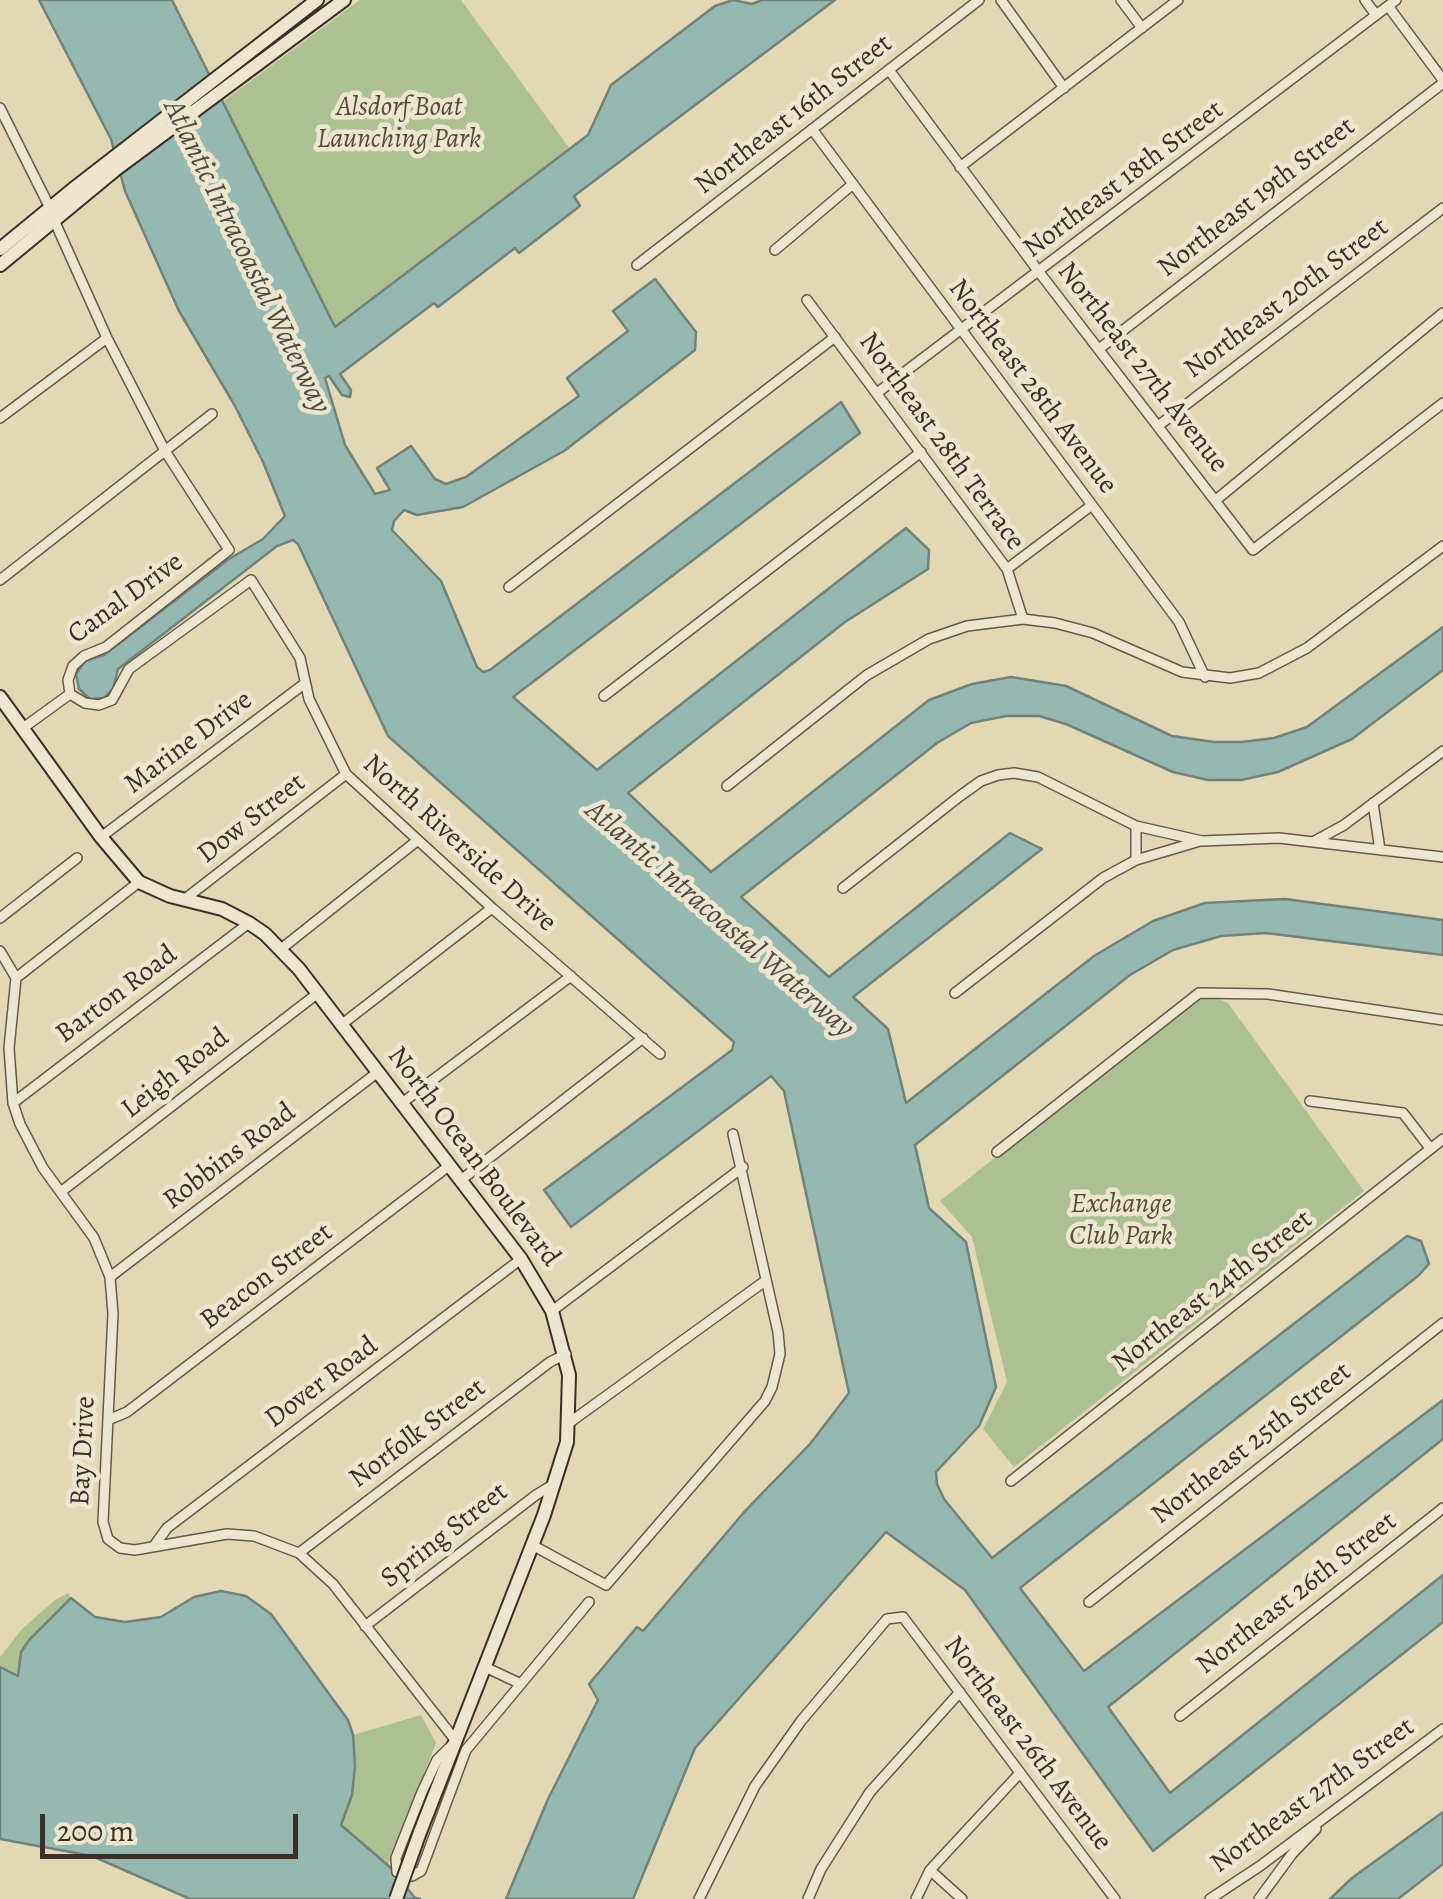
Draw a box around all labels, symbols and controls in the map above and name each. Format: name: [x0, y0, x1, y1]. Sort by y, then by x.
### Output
street label: Northeast 16th Street: [689, 28, 899, 202]
park label: Alsdorf Boat Launching Park: [317, 91, 481, 157]
water label: Atlantic Intracoastal Waterway: [154, 94, 338, 420]
street label: Northeast 18th Street: [1017, 94, 1231, 266]
street label: Northeast 19th Street: [1152, 111, 1362, 285]
street label: Northeast 20th Street: [1178, 211, 1396, 387]
street label: Northeast 27th Avenue: [1049, 256, 1235, 480]
street label: Northeast 28th Avenue: [940, 273, 1124, 501]
street label: Northeast 28th Terrace: [851, 327, 1031, 557]
street label: Canal Drive: [62, 546, 190, 652]
street label: Marine Drive: [118, 684, 260, 802]
street label: North Riverside Drive: [355, 748, 563, 940]
street label: Dow Street: [191, 767, 313, 871]
water label: Atlantic Intracoastal Waterway: [577, 793, 861, 1047]
street label: Barton Road: [50, 939, 184, 1051]
street label: Leigh Road: [115, 1022, 237, 1126]
street label: North Ocean Boulevard: [379, 1040, 567, 1274]
street label: Robbins Road: [157, 1096, 303, 1218]
park label: Exchange Club Park: [1069, 1188, 1173, 1254]
street label: Northeast 24th Street: [1106, 1203, 1320, 1381]
street label: Beacon Street: [194, 1216, 340, 1338]
street label: Dover Road: [259, 1330, 385, 1436]
street label: Northeast 25th Street: [1146, 1356, 1358, 1532]
street label: Norfolk Street: [343, 1372, 493, 1496]
street label: Bay Drive: [64, 1395, 104, 1507]
street label: Spring Street: [375, 1476, 515, 1596]
street label: Northeast 26th Street: [1190, 1505, 1404, 1683]
street label: Northeast 26th Avenue: [936, 1630, 1118, 1858]
street label: Northeast 27th Street: [1205, 1711, 1421, 1881]
scale bar: [45, 1794, 302, 1856]
text: 200 m: [57, 1811, 134, 1851]

